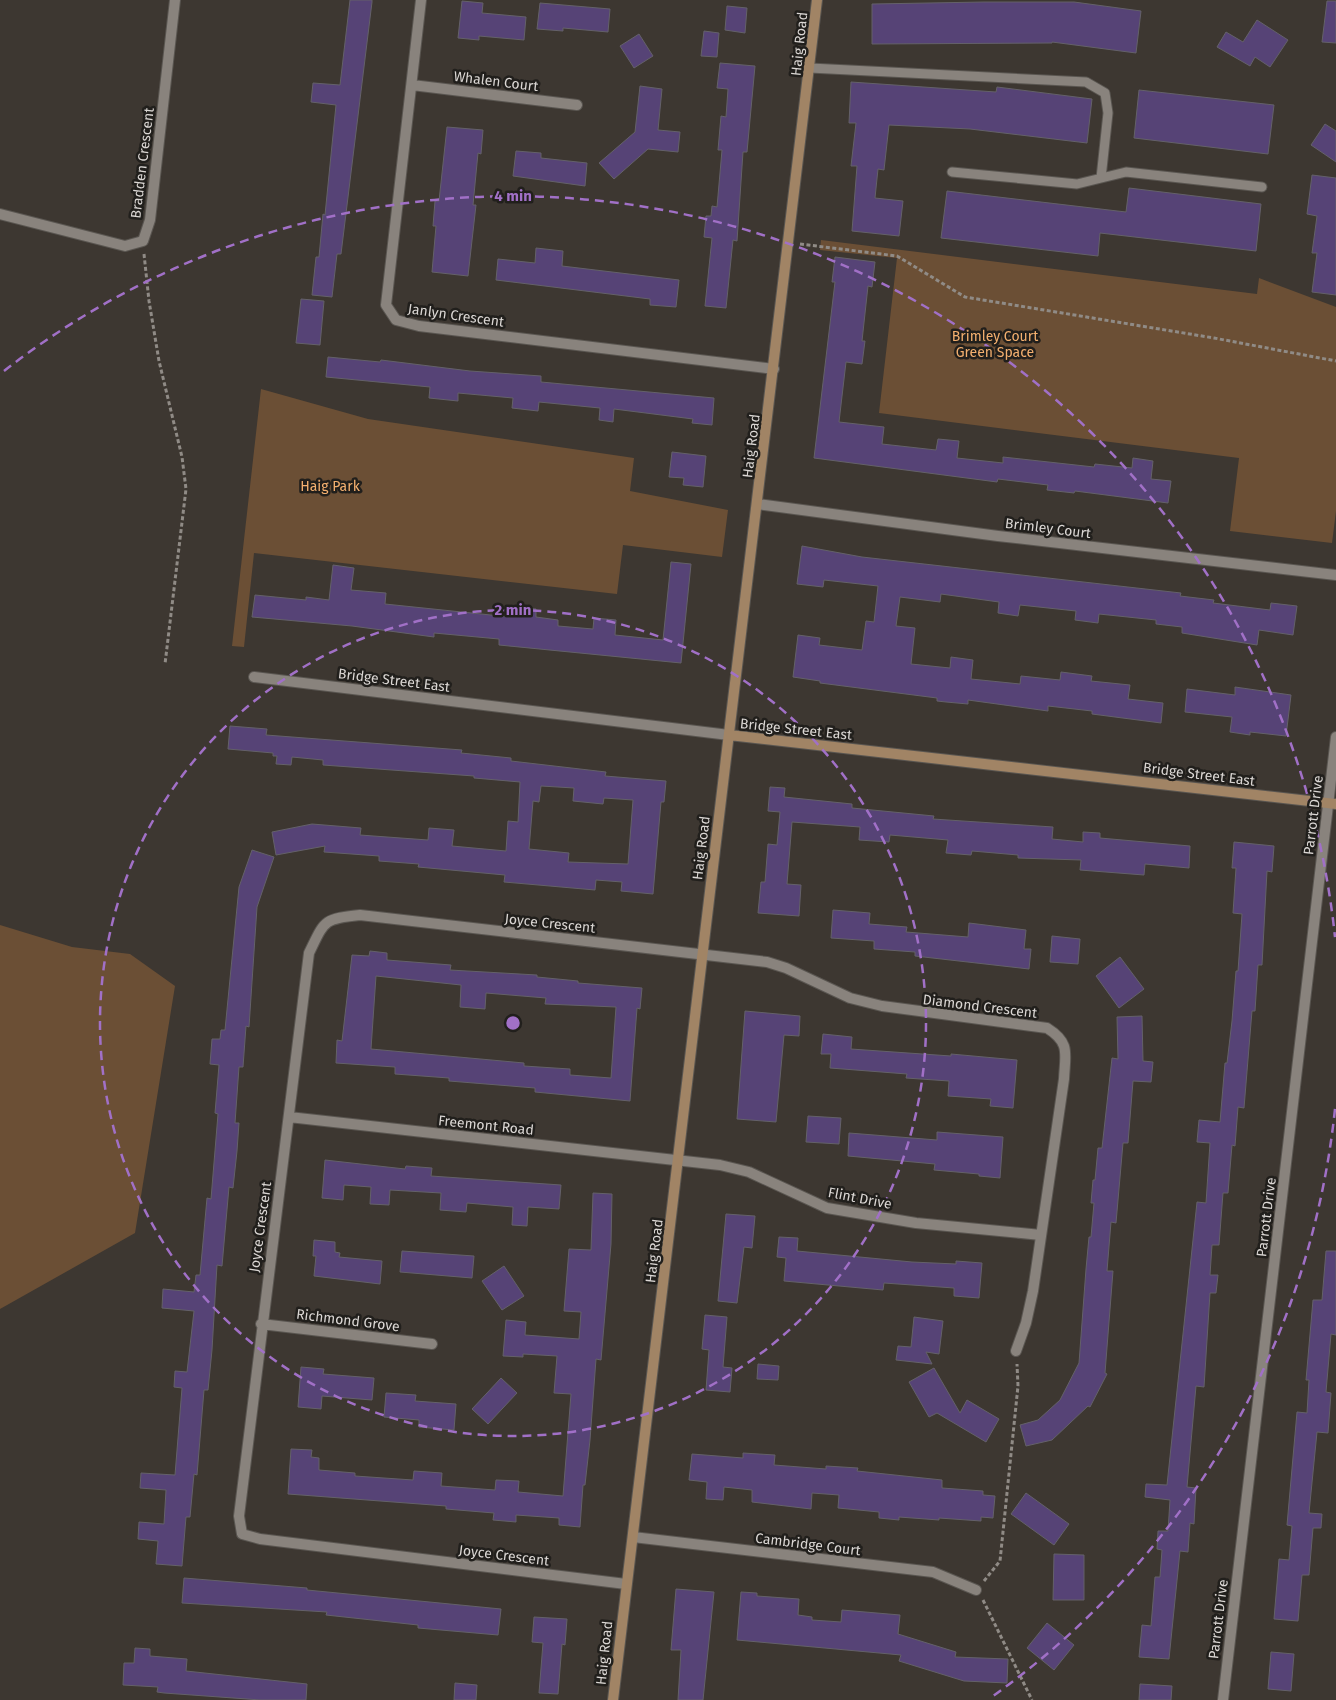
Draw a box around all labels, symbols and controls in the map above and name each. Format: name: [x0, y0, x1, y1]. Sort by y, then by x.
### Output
street label: Haig Road: [788, 11, 811, 77]
street label: Whalen Court: [453, 68, 540, 95]
street label: Bradden Crescent: [127, 106, 158, 219]
text: 4 min: [494, 187, 532, 205]
street label: Janlyn Crescent: [407, 300, 506, 331]
park label: Brimley Court Green Space: [952, 328, 1039, 361]
street label: Haig Road: [739, 413, 764, 479]
park label: Haig Park: [300, 478, 361, 495]
street label: Brimley Court: [1004, 515, 1093, 542]
text: 2 min: [495, 601, 531, 619]
street label: Bridge Street East: [337, 665, 452, 696]
street label: Bridge Street East: [739, 715, 854, 744]
street label: Bridge Street East: [1142, 759, 1257, 790]
street label: Parrott Drive: [1300, 774, 1327, 856]
street label: Haig Road: [689, 815, 714, 881]
street label: Joyce Crescent: [504, 910, 597, 937]
street label: Diamond Crescent: [922, 991, 1039, 1022]
centre of rings: [504, 1014, 522, 1032]
street label: Freemont Road: [437, 1112, 535, 1139]
street label: Parrott Drive: [1253, 1176, 1280, 1258]
street label: Joyce Crescent: [246, 1180, 275, 1273]
street label: Flint Drive: [827, 1184, 893, 1213]
street label: Haig Road: [642, 1218, 667, 1284]
street label: Richmond Grove: [295, 1306, 401, 1335]
street label: Cambridge Court: [754, 1530, 863, 1560]
street label: Joyce Crescent: [458, 1542, 551, 1570]
street label: Parrott Drive: [1205, 1578, 1232, 1660]
street label: Haig Road: [593, 1620, 616, 1686]

